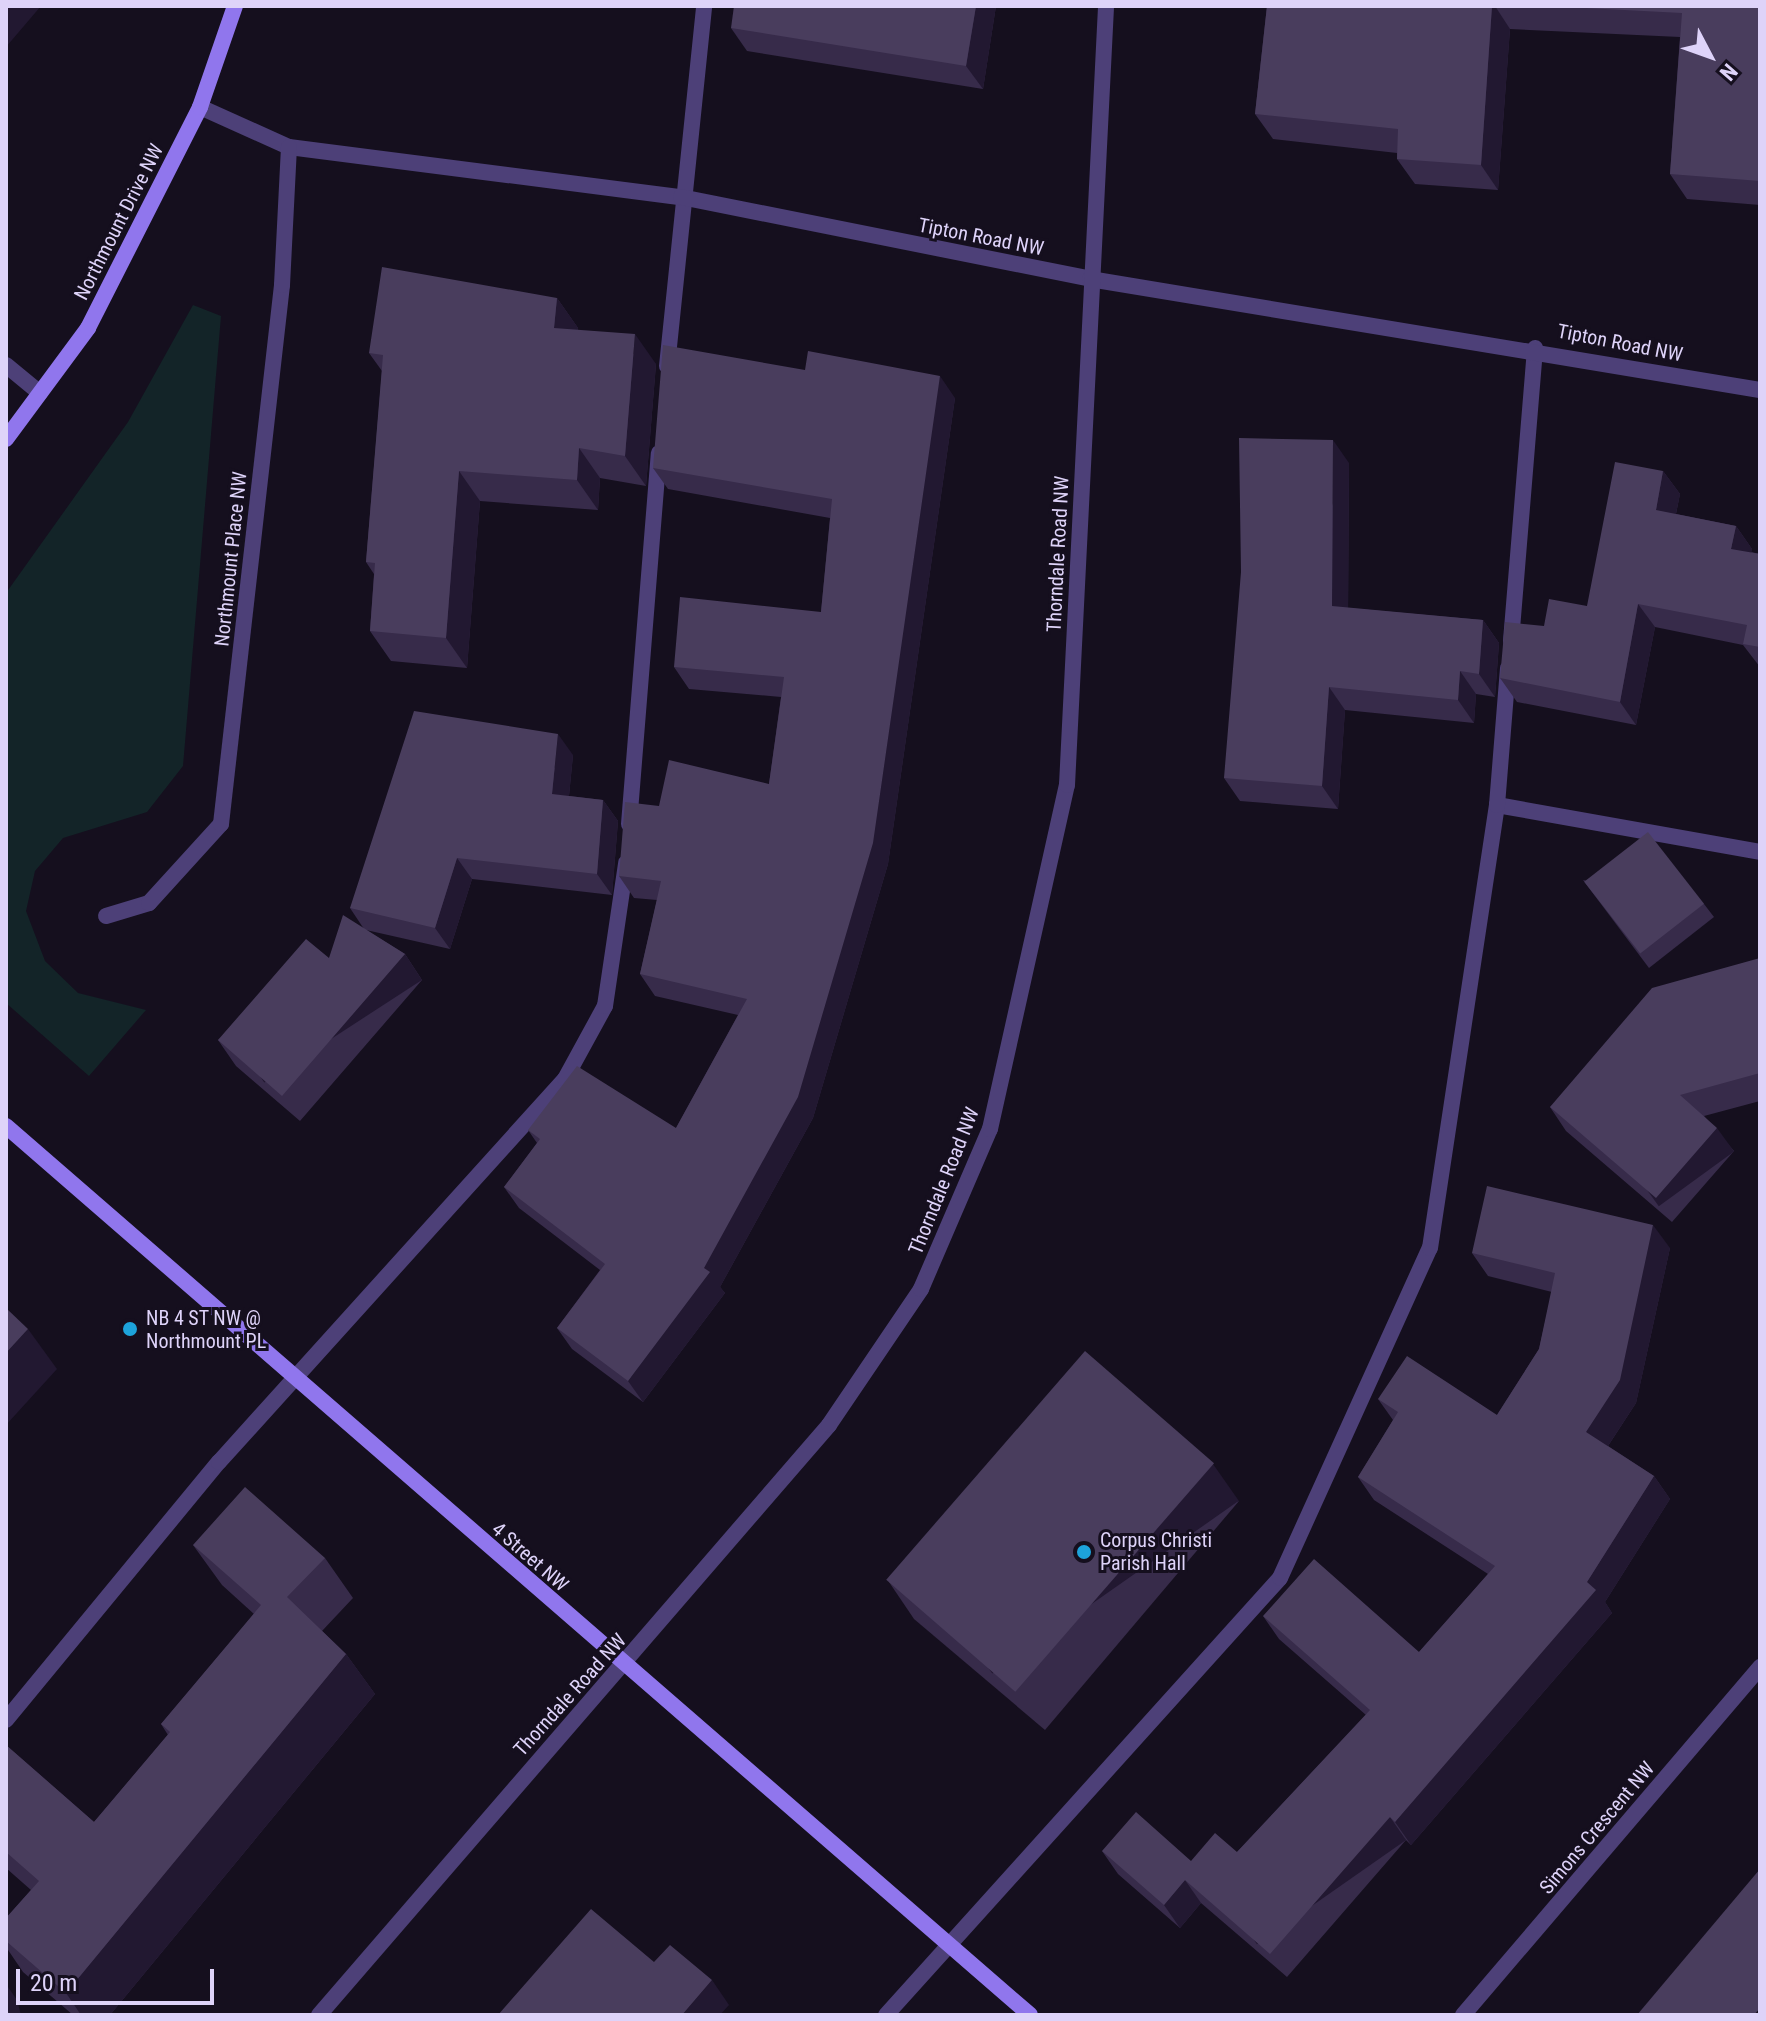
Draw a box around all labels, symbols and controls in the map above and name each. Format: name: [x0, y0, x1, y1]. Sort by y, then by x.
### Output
north arrow: [1670, 16, 1750, 96]
text: N: [1715, 59, 1742, 85]
street label: Northmount Drive NW: [69, 140, 169, 304]
street label: Tipton Road NW: [916, 213, 1046, 261]
street label: Tipton Road NW: [1555, 319, 1685, 367]
street label: Northmount Place NW: [210, 470, 252, 648]
street label: Thorndale Road NW: [1042, 475, 1074, 633]
street label: Thorndale Road NW: [904, 1104, 984, 1258]
place label: NB 4 ST NW @ Northmount PL: [146, 1306, 266, 1353]
marker: NB 4 ST NW @ Northmount PL: [121, 1320, 139, 1338]
street label: 4 Street NW: [487, 1517, 573, 1597]
place label: Corpus Christi Parish Hall: [1100, 1528, 1212, 1575]
marker: Corpus Christi Parish Hall: [1075, 1543, 1093, 1561]
street label: Thorndale Road NW: [509, 1629, 631, 1761]
street label: Simons Crescent NW: [1535, 1757, 1659, 1899]
scale bar: [20, 1953, 218, 2003]
text: 20 m: [30, 1969, 77, 1997]

